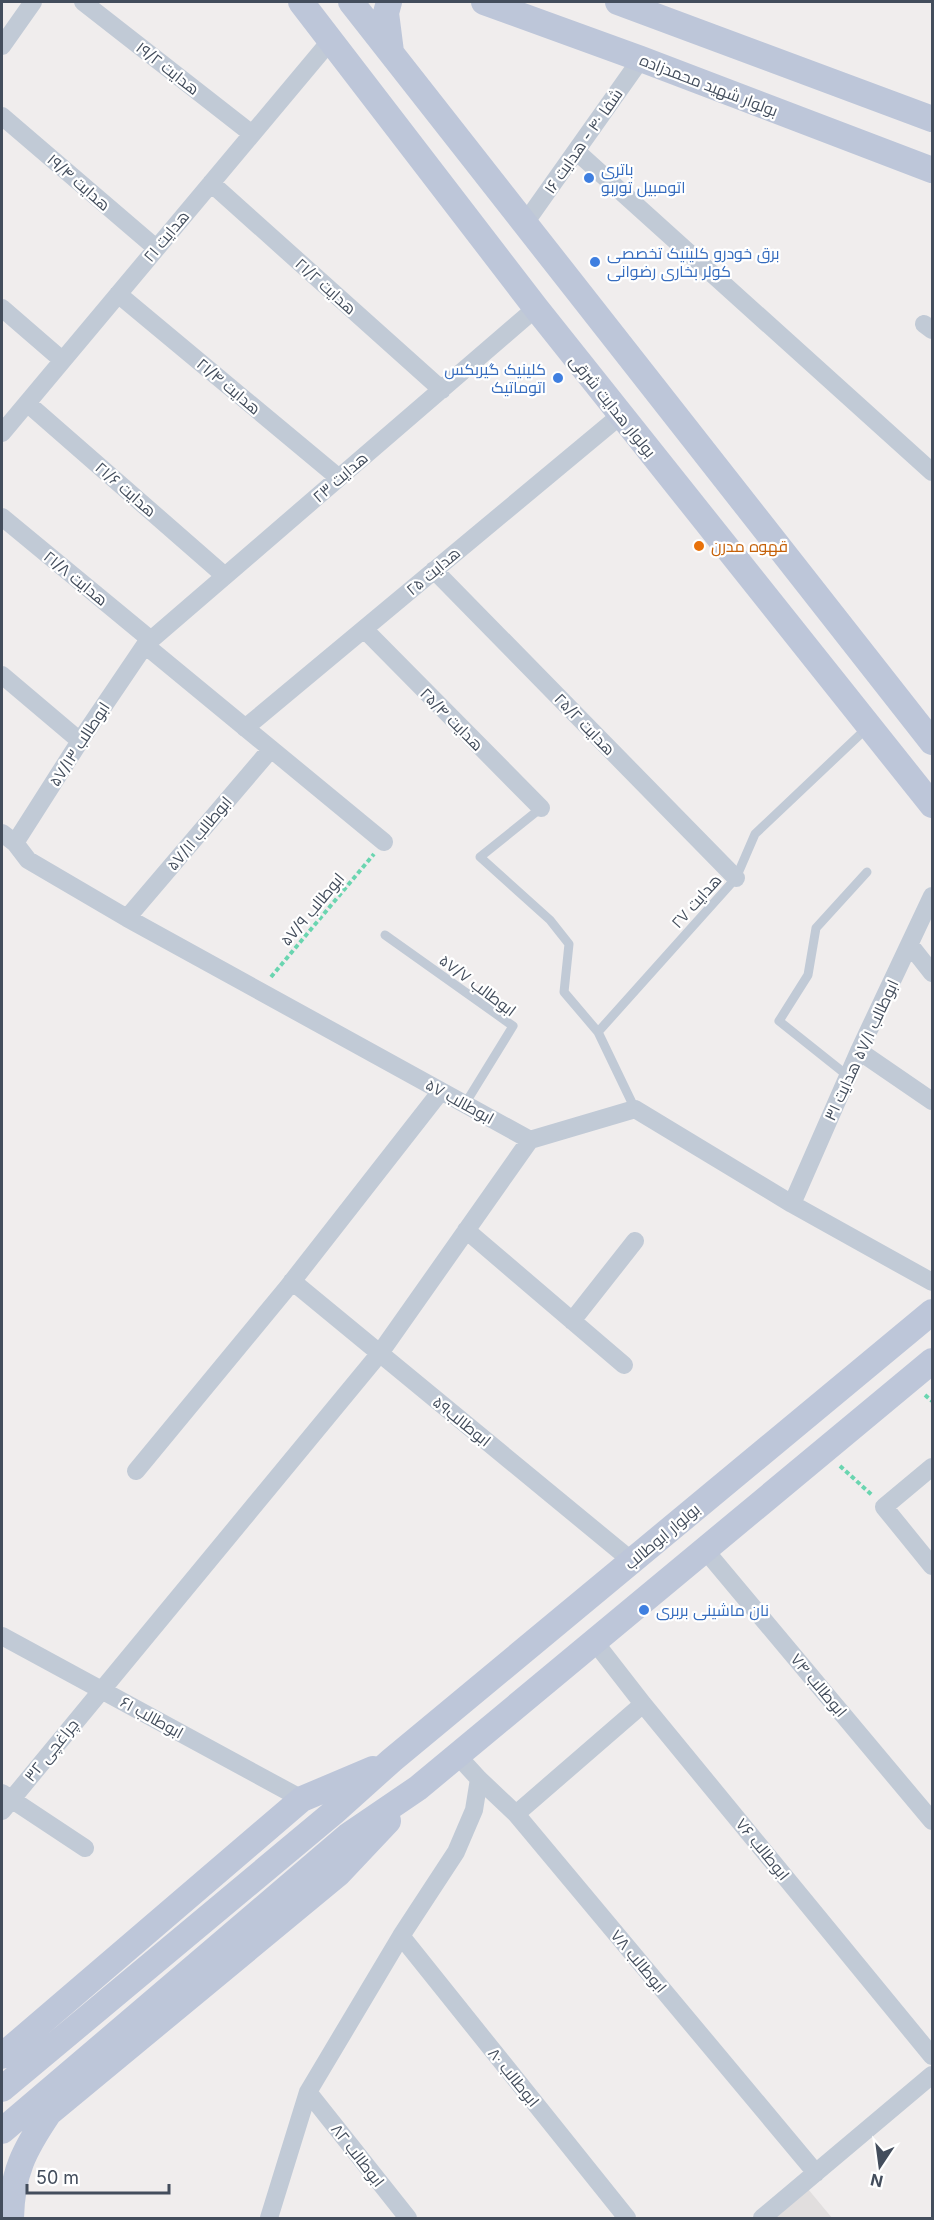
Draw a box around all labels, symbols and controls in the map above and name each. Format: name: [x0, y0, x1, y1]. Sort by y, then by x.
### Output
street label: هدایت ۱۹/۲: [132, 37, 204, 99]
street label: بولوار شهید محمدزاده: [637, 49, 781, 122]
street label: شفا ۴۰ - هدایت ۱۶: [539, 85, 627, 197]
street label: هدایت ۱۹/۴: [43, 149, 115, 215]
place label: باتری اتومبیل توربو: [601, 159, 685, 198]
marker: باتری اتومبیل توربو: [582, 171, 596, 185]
street label: هدایت ۲۱: [139, 206, 193, 266]
place label: برق خودرو کلینیک تخصصی کولر بخاری رضوانی: [607, 243, 780, 282]
street label: هدایت ۲۱/۲: [291, 253, 361, 319]
marker: برق خودرو کلینیک تخصصی کولر بخاری رضوانی: [588, 255, 602, 269]
street label: بولوار هدایت شرقی: [565, 351, 660, 462]
street label: هدایت ۲۱/۴: [193, 354, 265, 418]
place label: کلینیک گیربکس اتوماتیک: [444, 359, 546, 397]
marker: کلینیک گیربکس اتوماتیک: [551, 371, 565, 385]
street label: هدایت ۲۳: [308, 448, 372, 506]
street label: هدایت ۲۱/۶: [91, 457, 161, 521]
place label: قهوه مدرن: [711, 536, 788, 557]
marker: قهوه مدرن: [692, 539, 706, 553]
street label: هدایت ۲۵: [402, 543, 464, 599]
street label: هدایت ۲۱/۸: [40, 546, 112, 610]
street label: هدایت ۲۵/۴: [416, 683, 488, 755]
street label: هدایت ۲۵/۲: [550, 689, 620, 759]
street label: ابوطالب ۵۷/۱۳: [44, 698, 114, 790]
street label: ابوطالب ۵۷/۱۱: [162, 792, 236, 874]
street label: ابوطالب ۵۷/۹: [276, 868, 348, 950]
street label: هدایت ۲۷: [667, 870, 725, 932]
street label: ابوطالب ۵۷/۷: [436, 950, 520, 1020]
street label: ابوطالب ۵۷/۱ هدایت ۳۱: [819, 976, 903, 1124]
street label: ابوطالب ۵۷: [422, 1074, 498, 1128]
street label: ابوطالب۵۹: [429, 1392, 495, 1450]
street label: بولوار ابوطالب: [620, 1499, 704, 1573]
place label: نان ماشینی بربری: [656, 1600, 769, 1621]
marker: نان ماشینی بربری: [637, 1603, 651, 1617]
street label: ابوطالب ۷۴: [787, 1649, 851, 1721]
street label: ابوطالب ۶۱: [117, 1692, 187, 1742]
street label: چراغچی ۳۲: [20, 1715, 84, 1787]
street label: ابوطالب ۷۶: [732, 1814, 794, 1884]
street label: ابوطالب ۷۸: [607, 1925, 671, 1997]
street label: ابوطالب ۸۰: [484, 2043, 544, 2111]
street label: ابوطالب ۸۲: [327, 2119, 389, 2191]
north arrow: [850, 2136, 910, 2196]
scale bar: [27, 2157, 170, 2195]
text: 50 m: [36, 2167, 79, 2188]
text: N: [868, 2169, 885, 2192]

